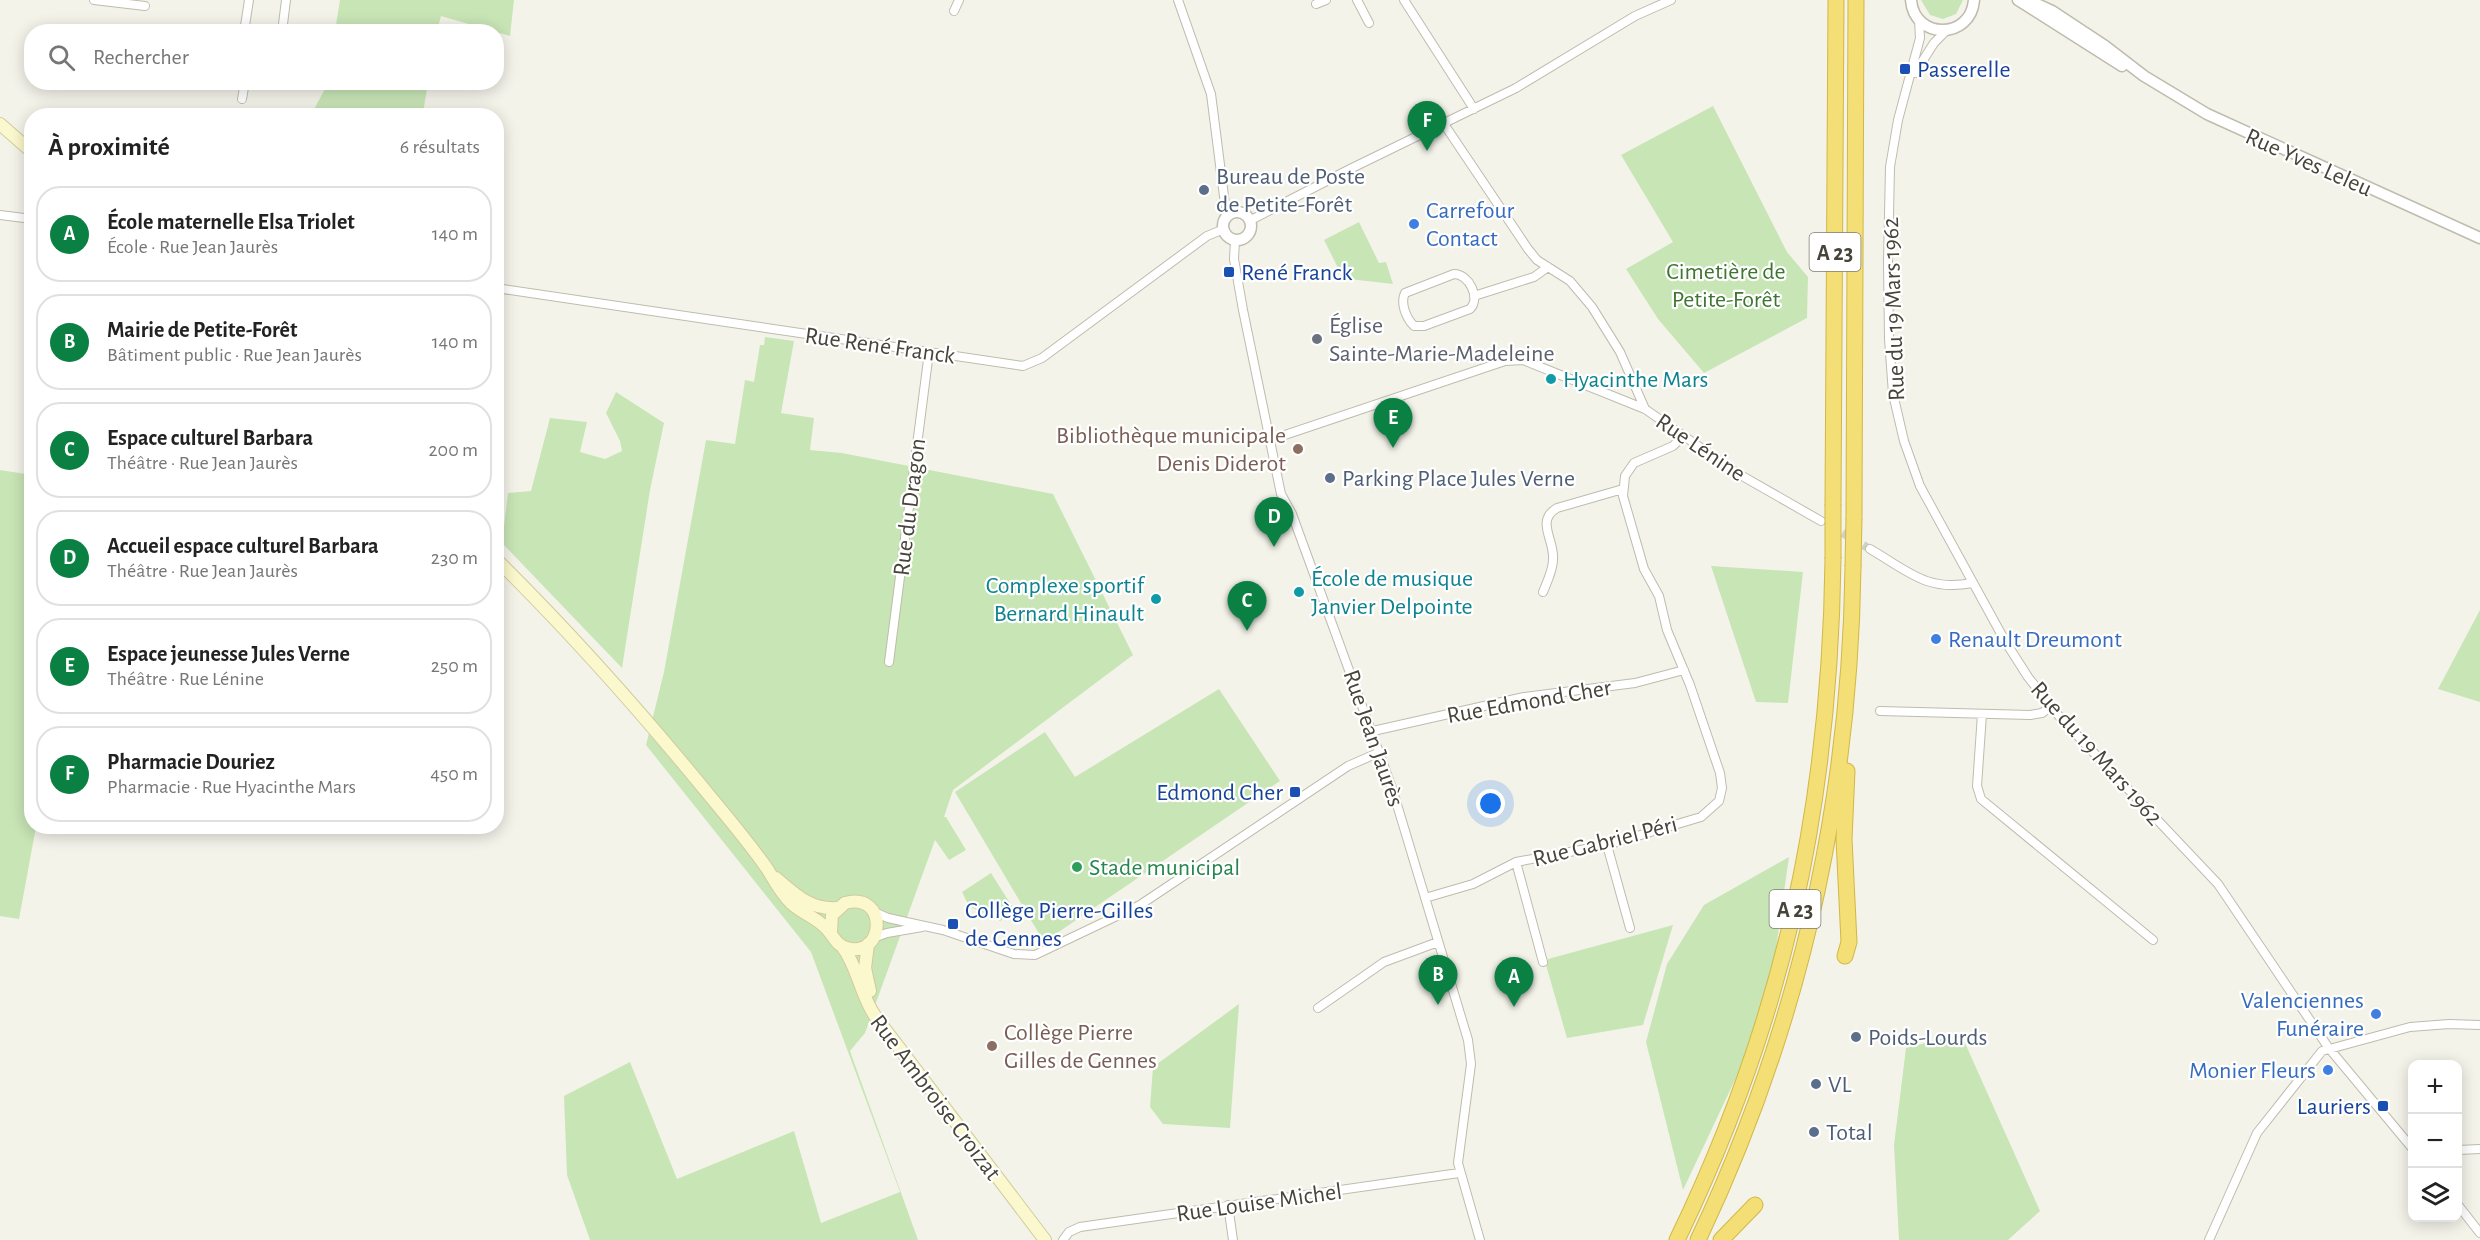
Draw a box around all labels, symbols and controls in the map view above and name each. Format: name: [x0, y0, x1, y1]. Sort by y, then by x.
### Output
search box: [24, 24, 504, 90]
icon: search: [45, 41, 78, 74]
text: Rechercher: [93, 46, 189, 68]
place label: Passerelle: [1917, 58, 2010, 82]
marker: Passerelle: [1898, 62, 1912, 76]
pin: F: [1408, 102, 1446, 151]
street label: Rue Yves Leleu: [2242, 124, 2375, 201]
text: À proximité: [48, 134, 170, 160]
text: 6 résultats: [400, 137, 480, 157]
place label: Bureau de Poste de Petite-Forêt: [1216, 165, 1365, 217]
marker: Bureau de Poste de Petite-Forêt: [1197, 183, 1211, 197]
place label: Carrefour Contact: [1426, 199, 1514, 251]
text: École maternelle Elsa Triolet: [107, 211, 355, 233]
street label: Rue du 19 Mars 1962: [1879, 216, 1909, 401]
marker: Carrefour Contact: [1407, 217, 1421, 231]
text: A: [64, 224, 76, 244]
text: 140 m: [432, 224, 478, 244]
road number: A 23: [1810, 233, 1860, 271]
text: École · Rue Jean Jaurès: [107, 237, 278, 257]
park label: Cimetière de Petite-Forêt: [1666, 260, 1786, 312]
place label: René Franck: [1241, 261, 1352, 285]
marker: René Franck: [1222, 265, 1236, 279]
place label: Église Sainte-Marie-Madeleine: [1329, 312, 1554, 366]
text: Mairie de Petite-Forêt: [107, 319, 297, 341]
street label: Rue René Franck: [803, 324, 957, 368]
text: B: [64, 332, 75, 352]
text: 140 m: [432, 332, 478, 352]
marker: Église Sainte-Marie-Madeleine: [1310, 332, 1324, 346]
text: Bâtiment public · Rue Jean Jaurès: [107, 345, 362, 365]
place label: Hyacinthe Mars: [1563, 368, 1708, 392]
marker: Hyacinthe Mars: [1544, 372, 1558, 386]
pin: E: [1374, 398, 1412, 448]
street label: Rue Lénine: [1651, 409, 1750, 486]
place label: Bibliothèque municipale Denis Diderot: [1056, 424, 1286, 476]
text: Espace culturel Barbara: [107, 427, 313, 449]
street label: Rue du Dragon: [890, 437, 930, 577]
text: C: [64, 440, 75, 460]
text: 200 m: [428, 440, 478, 460]
marker: Bibliothèque municipale Denis Diderot: [1291, 442, 1305, 456]
text: Théâtre · Rue Jean Jaurès: [107, 453, 298, 473]
place label: Parking Place Jules Verne: [1342, 467, 1575, 491]
marker: Parking Place Jules Verne: [1323, 471, 1337, 485]
pin: D: [1254, 498, 1294, 547]
text: Accueil espace culturel Barbara: [107, 535, 379, 557]
text: D: [63, 548, 76, 568]
text: 230 m: [431, 548, 478, 568]
text: Théâtre · Rue Jean Jaurès: [107, 561, 298, 581]
place label: École de musique Janvier Delpointe: [1311, 565, 1473, 619]
place label: Complexe sportif Bernard Hinault: [986, 574, 1146, 626]
pin: C: [1228, 582, 1266, 631]
marker: École de musique Janvier Delpointe: [1292, 585, 1306, 599]
marker: Complexe sportif Bernard Hinault: [1149, 592, 1163, 606]
place label: Renault Dreumont: [1948, 628, 2122, 652]
marker: Renault Dreumont: [1929, 632, 1943, 646]
text: Espace jeunesse Jules Verne: [107, 643, 350, 665]
text: E: [64, 656, 75, 676]
text: 250 m: [431, 656, 478, 676]
street label: Rue Jean Jaurès: [1338, 667, 1408, 810]
text: Théâtre · Rue Lénine: [107, 669, 264, 689]
street label: Rue Edmond Cher: [1445, 676, 1614, 728]
street label: Rue du 19 Mars 1962: [2026, 677, 2167, 830]
text: Pharmacie Douriez: [107, 751, 275, 773]
text: F: [65, 764, 74, 784]
text: 450 m: [430, 764, 478, 784]
text: Pharmacie · Rue Hyacinthe Mars: [107, 777, 356, 797]
place label: Edmond Cher: [1156, 781, 1283, 805]
marker: Edmond Cher: [1288, 785, 1302, 799]
your location: [1476, 789, 1505, 818]
street label: Rue Gabriel Péri: [1531, 812, 1680, 872]
place label: Stade municipal: [1089, 856, 1240, 880]
marker: Stade municipal: [1070, 860, 1084, 874]
road number: A 23: [1770, 890, 1820, 928]
place label: Collège Pierre-Gilles de Gennes: [965, 899, 1153, 951]
marker: Collège Pierre-Gilles de Gennes: [946, 917, 960, 931]
pin: B: [1418, 956, 1458, 1005]
pin: A: [1494, 958, 1534, 1007]
place label: Valenciennes Funéraire: [2241, 989, 2364, 1041]
marker: Valenciennes Funéraire: [2369, 1007, 2383, 1021]
street label: Rue Ambroise Croizat: [865, 1010, 1005, 1185]
place label: Collège Pierre Gilles de Gennes: [1004, 1021, 1157, 1073]
place label: Poids-Lourds: [1868, 1026, 1988, 1050]
marker: Poids-Lourds: [1849, 1030, 1863, 1044]
marker: Collège Pierre Gilles de Gennes: [985, 1039, 999, 1053]
place label: Monier Fleurs: [2189, 1059, 2316, 1083]
map controls: [2408, 1060, 2462, 1222]
button: +: [2408, 1060, 2462, 1114]
marker: Monier Fleurs: [2321, 1063, 2335, 1077]
place label: VL: [1828, 1073, 1852, 1097]
marker: VL: [1809, 1077, 1823, 1091]
place label: Lauriers: [2297, 1095, 2371, 1119]
marker: Lauriers: [2376, 1099, 2390, 1113]
button: −: [2408, 1114, 2462, 1168]
place label: Total: [1826, 1121, 1873, 1145]
marker: Total: [1807, 1125, 1821, 1139]
button: layers: [2408, 1168, 2462, 1222]
street label: Rue Louise Michel: [1175, 1179, 1343, 1226]

